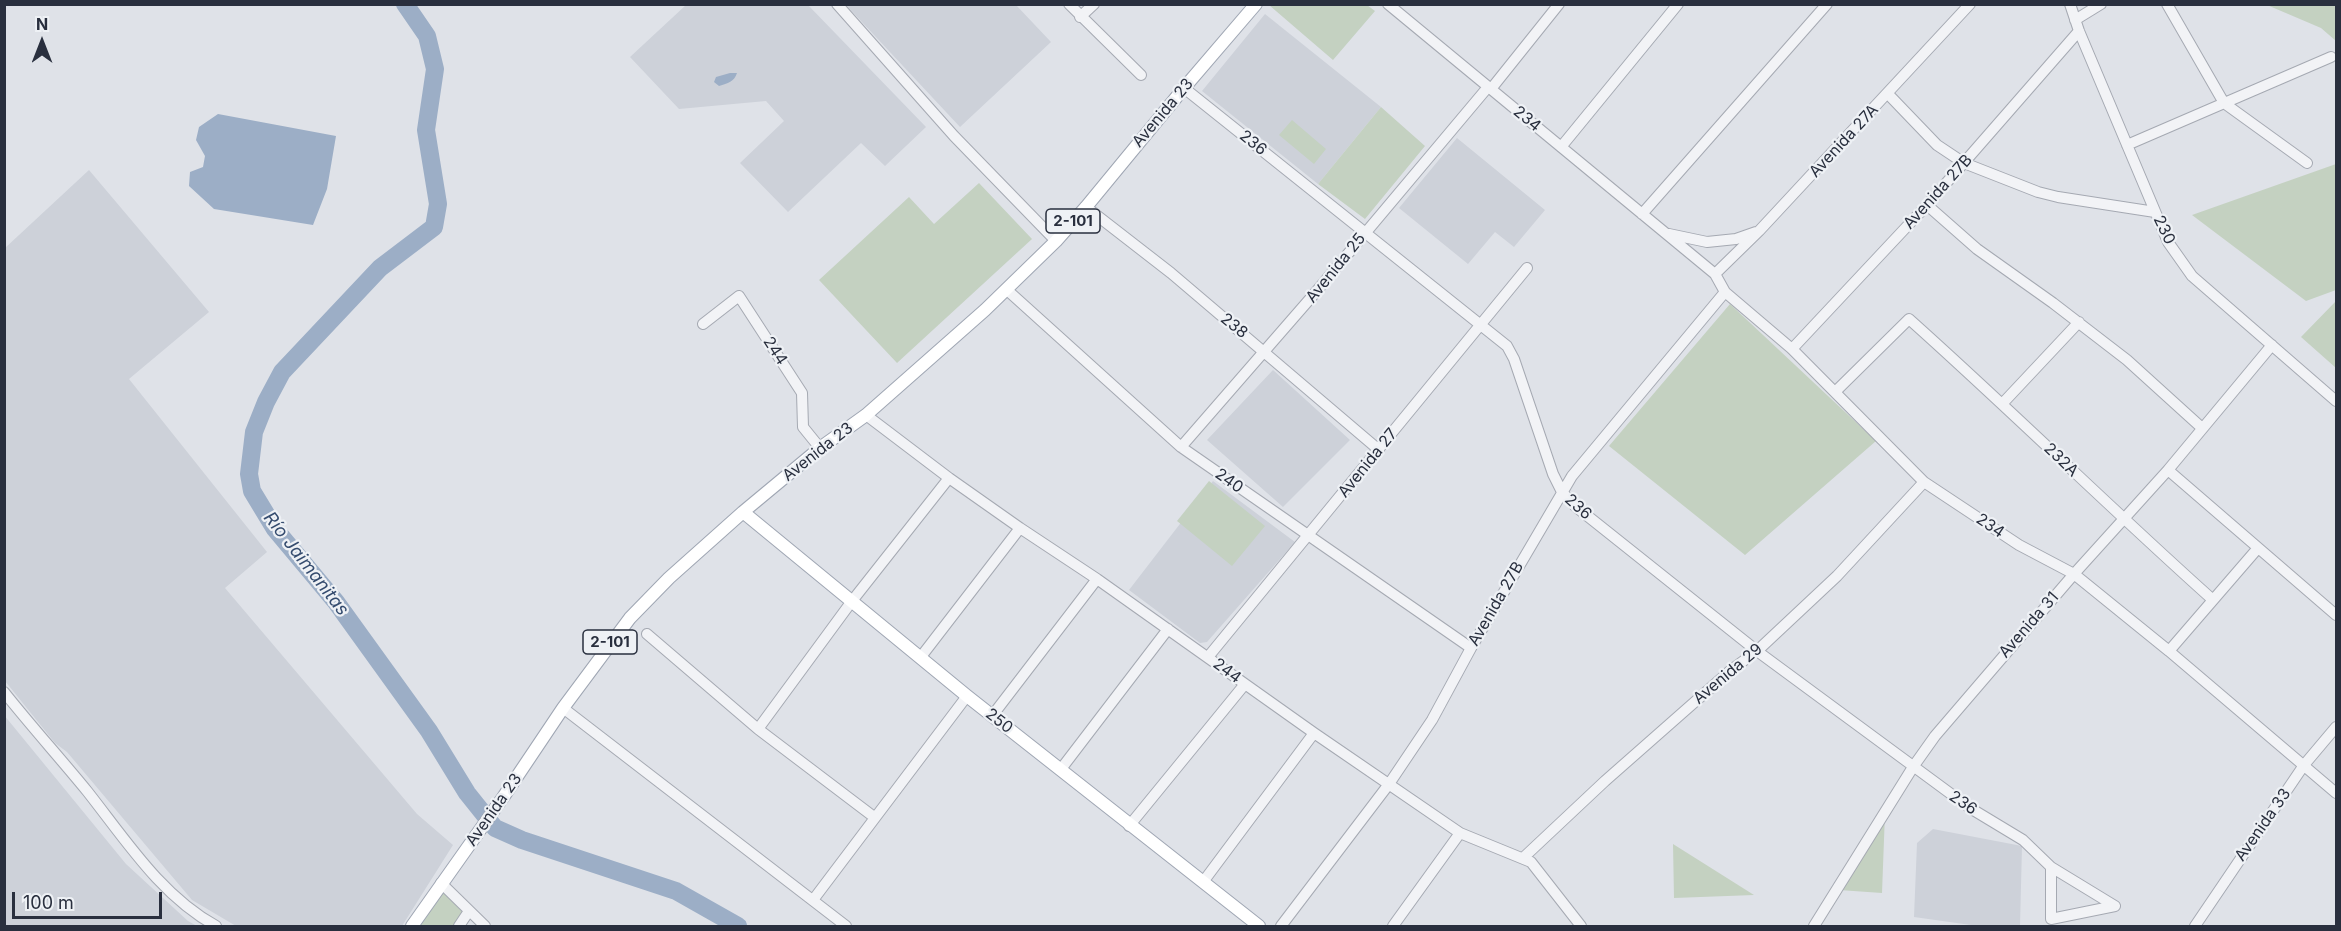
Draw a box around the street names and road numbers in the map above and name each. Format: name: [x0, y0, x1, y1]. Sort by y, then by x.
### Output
street label: Avenida 23: [1129, 75, 1197, 151]
street label: Avenida 27A: [1805, 101, 1883, 181]
street label: 234: [1509, 102, 1545, 136]
street label: 236: [1235, 126, 1271, 160]
street label: Avenida 27B: [1899, 151, 1977, 233]
road number: 2-101: [1046, 209, 1100, 233]
street label: 230: [2149, 212, 2179, 248]
street label: Avenida 25: [1302, 229, 1370, 307]
street label: 238: [1216, 309, 1252, 343]
street label: 244: [759, 333, 791, 369]
street label: Avenida 23: [779, 419, 857, 485]
street label: Avenida 27: [1334, 425, 1402, 501]
street label: 232A: [2040, 439, 2082, 481]
street label: 240: [1211, 465, 1247, 497]
street label: 236: [1561, 490, 1595, 524]
street label: 234: [1972, 510, 2008, 542]
street label: Avenida 27B: [1464, 559, 1528, 649]
street label: Avenida 31: [1995, 588, 2063, 662]
road number: 2-101: [583, 630, 637, 654]
street label: Avenida 29: [1690, 640, 1766, 708]
street label: 244: [1209, 654, 1245, 688]
street label: 250: [981, 704, 1017, 738]
street label: Avenida 23: [462, 770, 526, 850]
street label: Avenida 33: [2231, 785, 2295, 865]
street label: 236: [1945, 787, 1981, 819]

